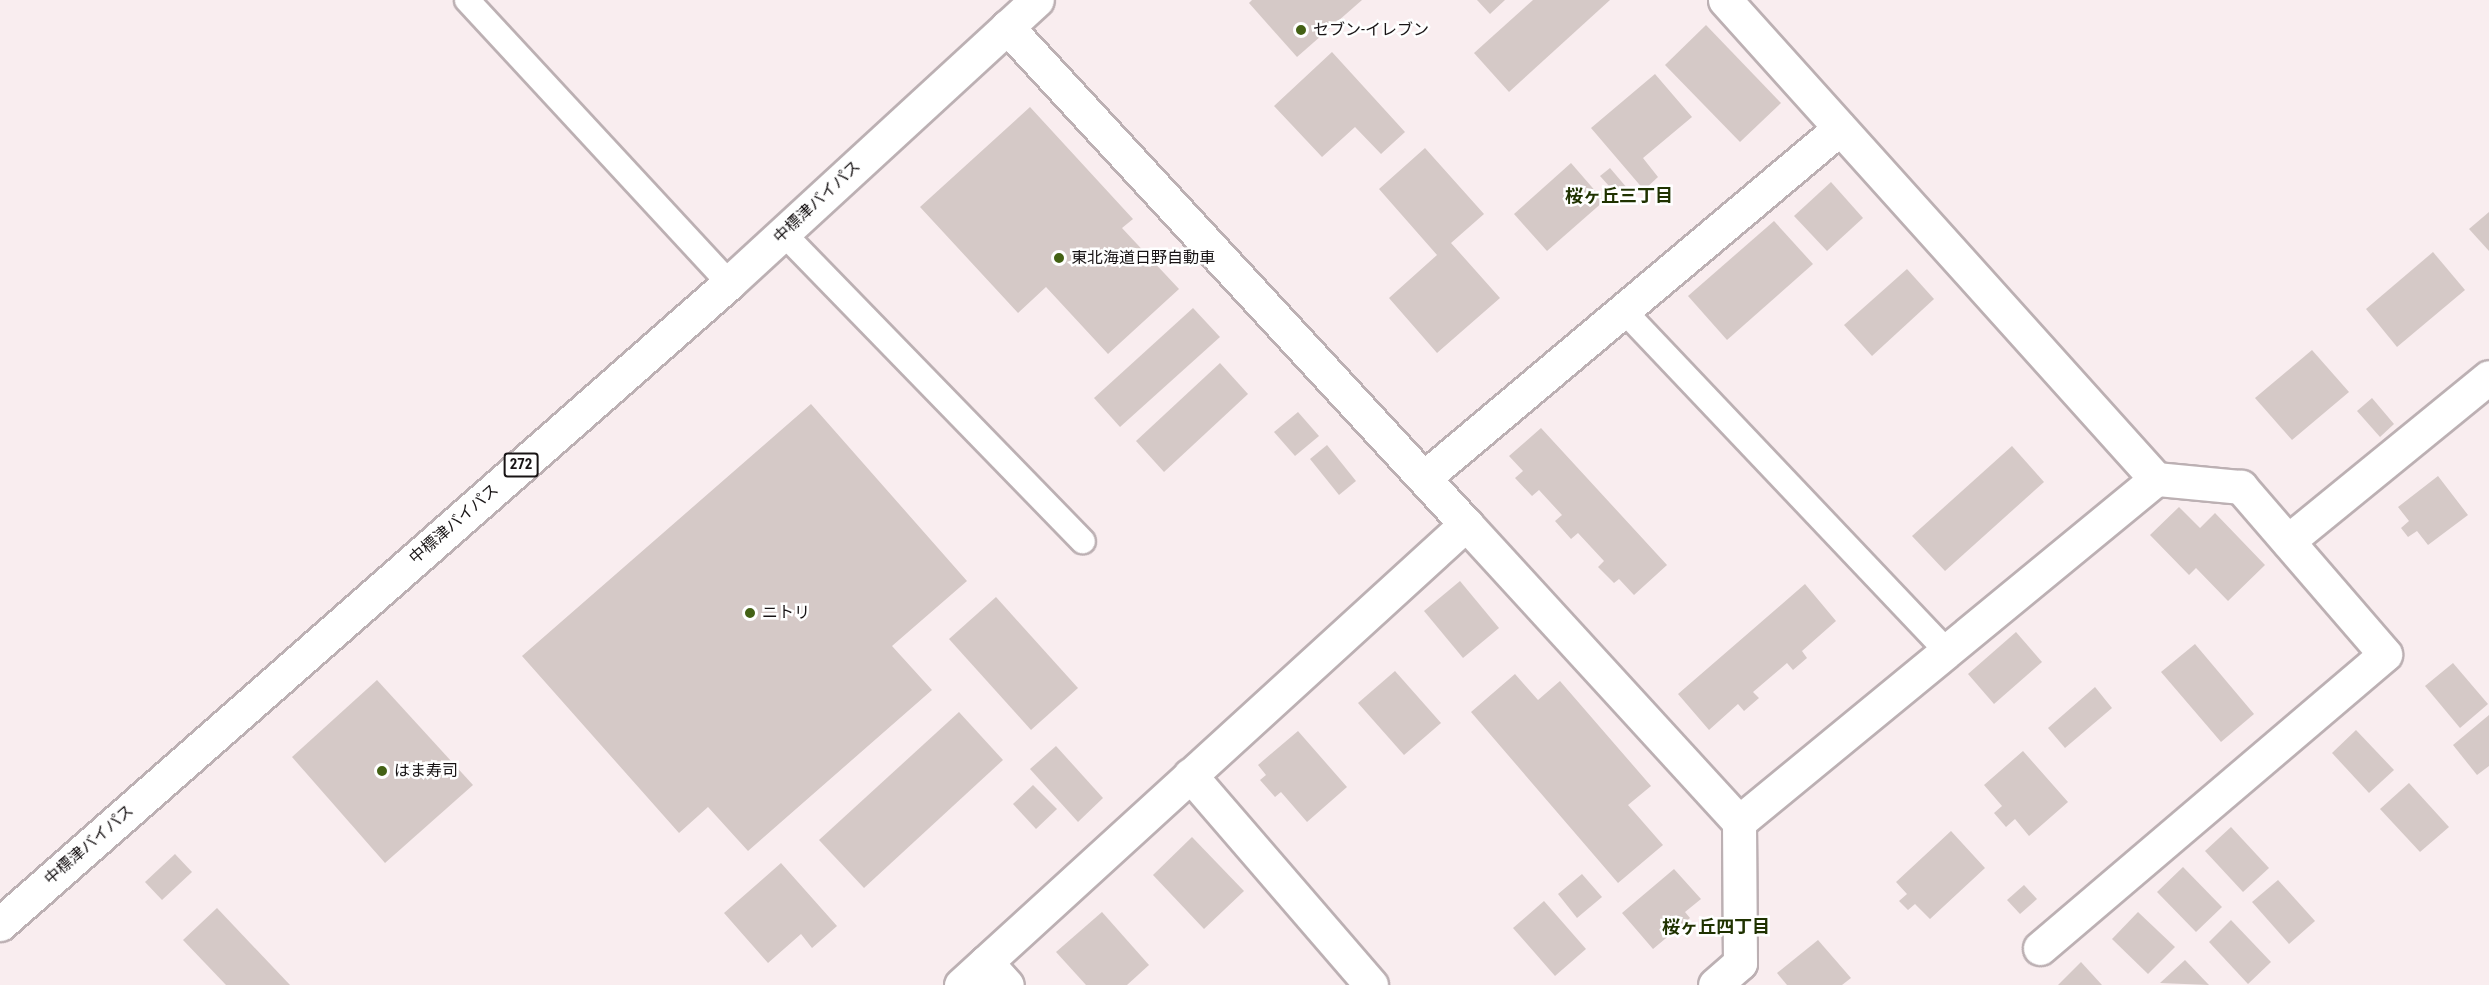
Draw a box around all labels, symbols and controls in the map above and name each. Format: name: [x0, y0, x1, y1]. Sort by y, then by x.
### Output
place label: セブン-イレブン: [1313, 20, 1429, 40]
marker: セブン-イレブン: [1294, 23, 1308, 37]
street label: 中標津バイパス: [769, 157, 865, 247]
district label: 桜ヶ丘三丁目: [1565, 185, 1673, 207]
place label: 東北海道日野自動車: [1071, 248, 1215, 268]
marker: 東北海道日野自動車: [1052, 251, 1066, 265]
road number: 272: [503, 453, 539, 477]
street label: 中標津バイパス: [405, 480, 503, 568]
place label: ニトリ: [762, 603, 810, 623]
marker: ニトリ: [743, 606, 757, 620]
place label: はま寿司: [394, 761, 458, 781]
marker: はま寿司: [375, 764, 389, 778]
street label: 中標津バイパス: [40, 801, 138, 889]
district label: 桜ヶ丘四丁目: [1662, 916, 1770, 938]

